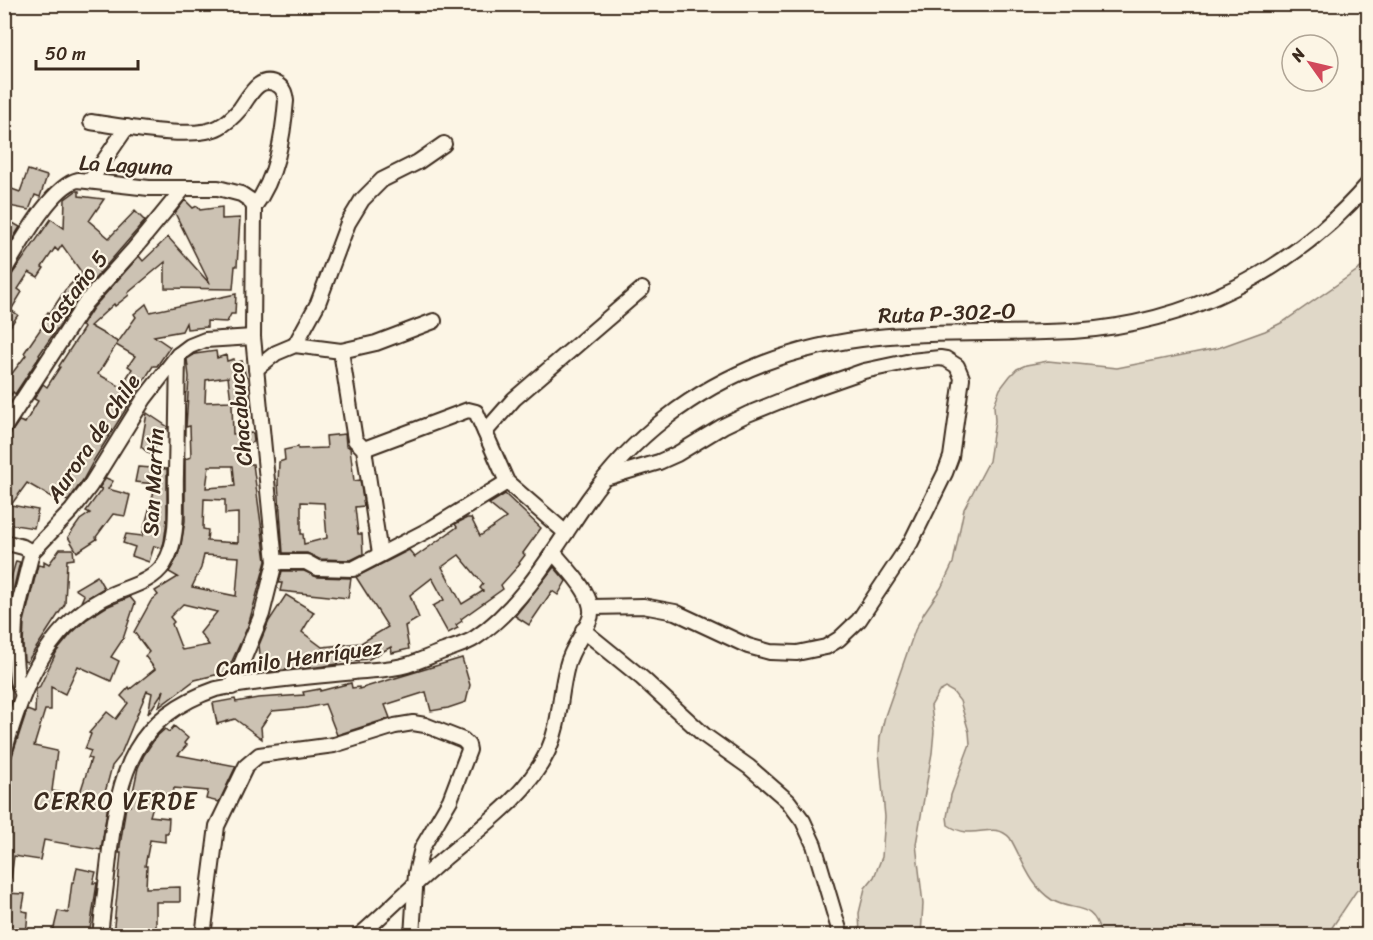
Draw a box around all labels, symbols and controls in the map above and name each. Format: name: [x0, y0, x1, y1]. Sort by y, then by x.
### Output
scale bar: [36, 33, 138, 71]
north arrow: [1280, 33, 1340, 93]
text: 50 m: [45, 38, 86, 70]
text: N: [1282, 41, 1314, 68]
street label: La Laguna: [78, 143, 174, 187]
street label: Castaño 5: [28, 242, 118, 342]
street label: Ruta P-302-O: [877, 291, 1017, 335]
street label: Chacabuco: [216, 360, 264, 468]
street label: Aurora de Chile: [35, 365, 151, 512]
street label: San Martín: [131, 427, 175, 537]
street label: Camilo Henríquez: [213, 627, 385, 689]
district label: CERRO VERDE: [34, 780, 198, 822]

